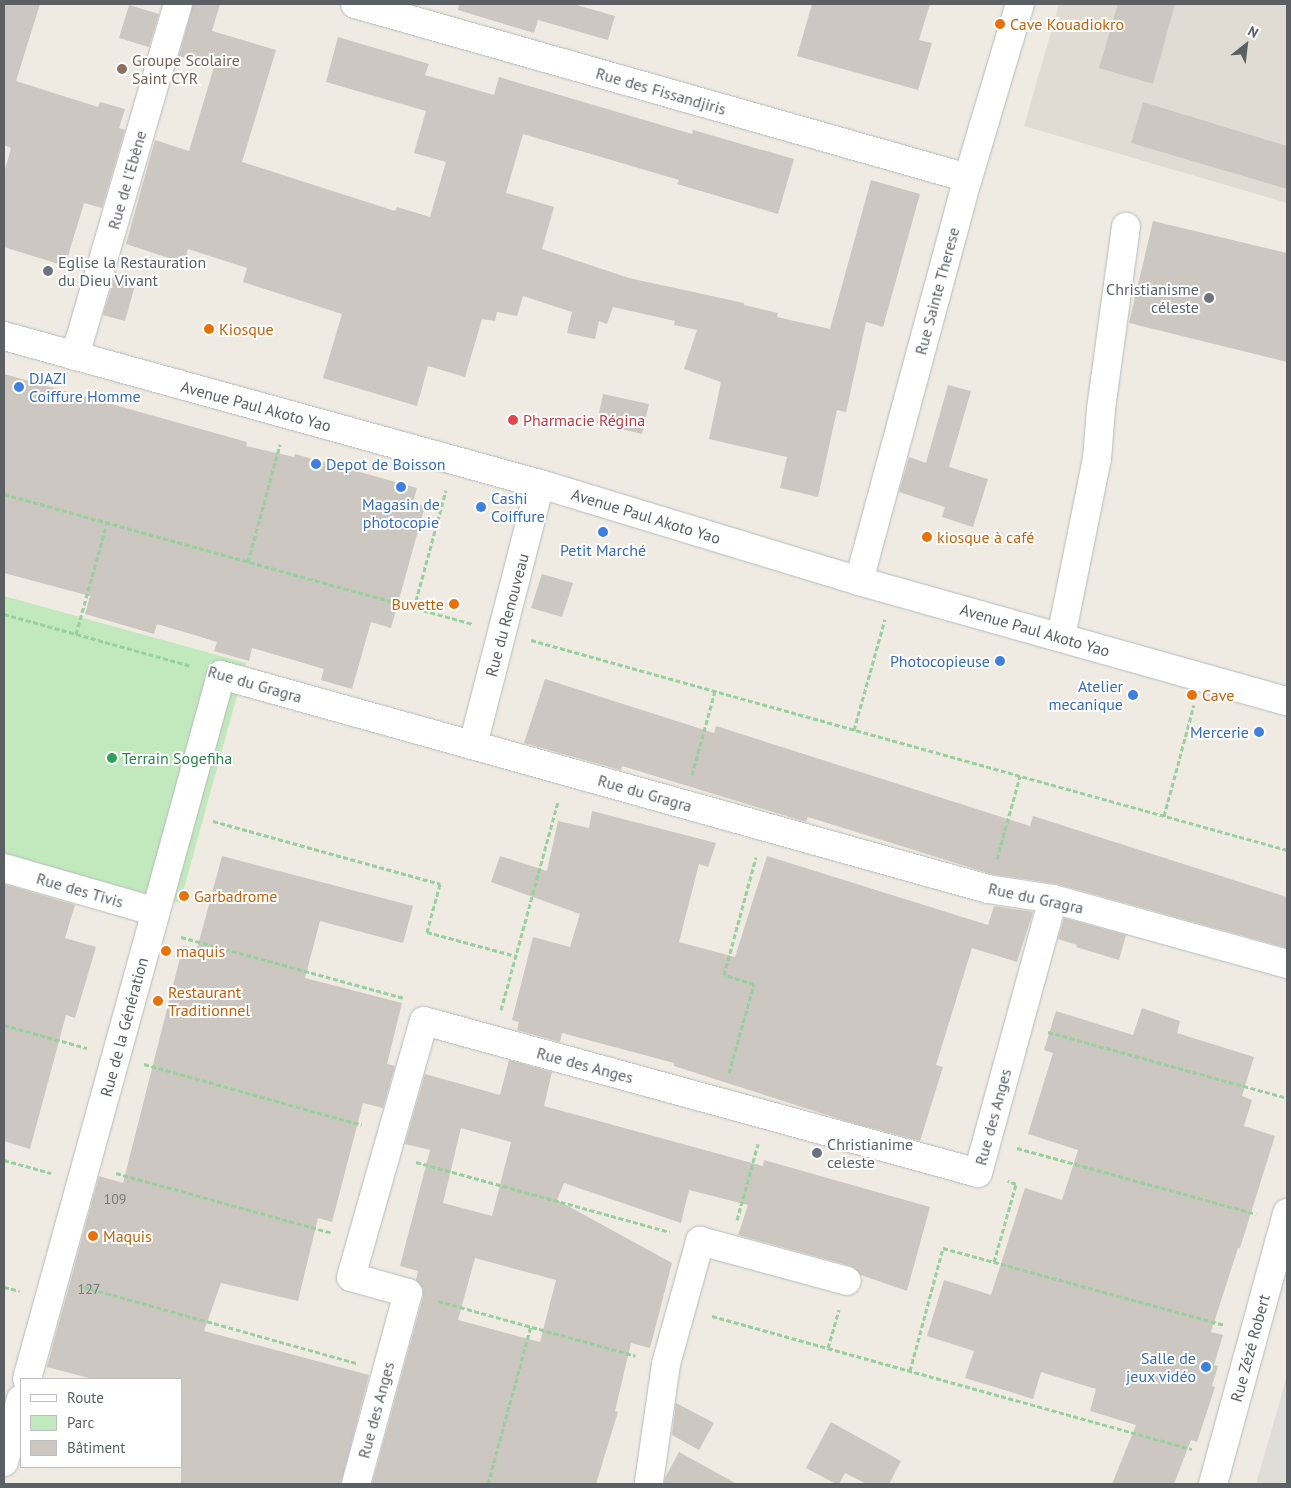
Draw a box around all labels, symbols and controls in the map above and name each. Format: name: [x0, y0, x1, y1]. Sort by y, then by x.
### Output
place label: Cave Kouadiokro: [1010, 14, 1124, 34]
marker: Cave Kouadiokro: [994, 18, 1006, 30]
north arrow: [1221, 20, 1271, 70]
text: N: [1245, 22, 1262, 42]
place label: Groupe Scolaire Saint CYR: [132, 50, 240, 88]
marker: Groupe Scolaire Saint CYR: [116, 63, 128, 75]
street label: Rue des Fissandjiris: [594, 63, 728, 119]
street label: Rue de l'Ebène: [104, 128, 150, 232]
street label: Rue Sainte Therese: [911, 225, 963, 357]
place label: Eglise la Restauration du Dieu Vivant: [58, 252, 206, 290]
marker: Eglise la Restauration du Dieu Vivant: [42, 265, 54, 277]
place label: Christianisme céleste: [1106, 279, 1199, 317]
marker: Christianisme céleste: [1203, 292, 1215, 304]
place label: Kiosque: [219, 319, 274, 339]
marker: Kiosque: [203, 323, 215, 335]
place label: DJAZI Coiffure Homme: [29, 368, 141, 406]
street label: Avenue Paul Akoto Yao: [178, 377, 334, 435]
marker: DJAZI Coiffure Homme: [13, 381, 25, 393]
place label: Pharmacie Régina: [523, 410, 645, 430]
marker: Pharmacie Régina: [507, 414, 519, 426]
place label: Depot de Boisson: [326, 454, 446, 474]
marker: Depot de Boisson: [310, 458, 322, 470]
marker: Magasin de photocopie: [395, 481, 407, 493]
street label: Avenue Paul Akoto Yao: [569, 484, 723, 548]
place label: Cashi Coiffure: [491, 488, 545, 526]
place label: Magasin de photocopie: [362, 494, 440, 532]
marker: Cashi Coiffure: [475, 501, 487, 513]
marker: Petit Marché: [597, 526, 609, 538]
place label: kiosque à café: [937, 527, 1034, 547]
marker: kiosque à café: [921, 531, 933, 543]
place label: Petit Marché: [560, 540, 646, 560]
street label: Rue du Renouveau: [481, 551, 533, 679]
place label: Buvette: [392, 594, 444, 614]
marker: Buvette: [448, 598, 460, 610]
street label: Avenue Paul Akoto Yao: [957, 599, 1113, 661]
place label: Photocopieuse: [890, 651, 990, 671]
marker: Photocopieuse: [994, 655, 1006, 667]
street label: Rue du Gragra: [206, 661, 304, 707]
place label: Atelier mecanique: [1049, 676, 1123, 714]
place label: Cave: [1202, 685, 1234, 705]
marker: Atelier mecanique: [1127, 689, 1139, 701]
marker: Cave: [1186, 689, 1198, 701]
place label: Mercerie: [1190, 722, 1249, 742]
marker: Mercerie: [1253, 726, 1265, 738]
place label: Terrain Sogefiha: [122, 748, 232, 768]
marker: Terrain Sogefiha: [106, 752, 118, 764]
street label: Rue du Gragra: [596, 770, 694, 816]
street label: Rue des Tivis: [34, 868, 126, 912]
street label: Rue du Gragra: [987, 879, 1085, 917]
place label: Garbadrome: [194, 886, 277, 906]
marker: Garbadrome: [178, 890, 190, 902]
place label: maquis: [176, 941, 225, 961]
marker: maquis: [160, 945, 172, 957]
street label: Rue de la Génération: [96, 955, 152, 1099]
place label: Restaurant Traditionnel: [168, 982, 250, 1020]
marker: Restaurant Traditionnel: [152, 995, 164, 1007]
street label: Rue des Anges: [534, 1043, 636, 1087]
street label: Rue des Anges: [971, 1066, 1015, 1168]
place label: Christianime celeste: [827, 1134, 913, 1172]
marker: Christianime celeste: [811, 1147, 823, 1159]
house number: 109: [104, 1191, 126, 1207]
place label: Maquis: [103, 1226, 152, 1246]
marker: Maquis: [87, 1230, 99, 1242]
house number: 127: [78, 1281, 100, 1297]
street label: Rue Zézé Robert: [1226, 1292, 1274, 1404]
place label: Salle de jeux vidéo: [1125, 1348, 1196, 1386]
street label: Rue des Anges: [354, 1359, 398, 1461]
marker: Salle de jeux vidéo: [1200, 1361, 1212, 1373]
legend: [20, 1378, 182, 1468]
text: Route: [67, 1388, 104, 1407]
text: Parc: [67, 1413, 94, 1432]
text: Bâtiment: [67, 1438, 125, 1457]

